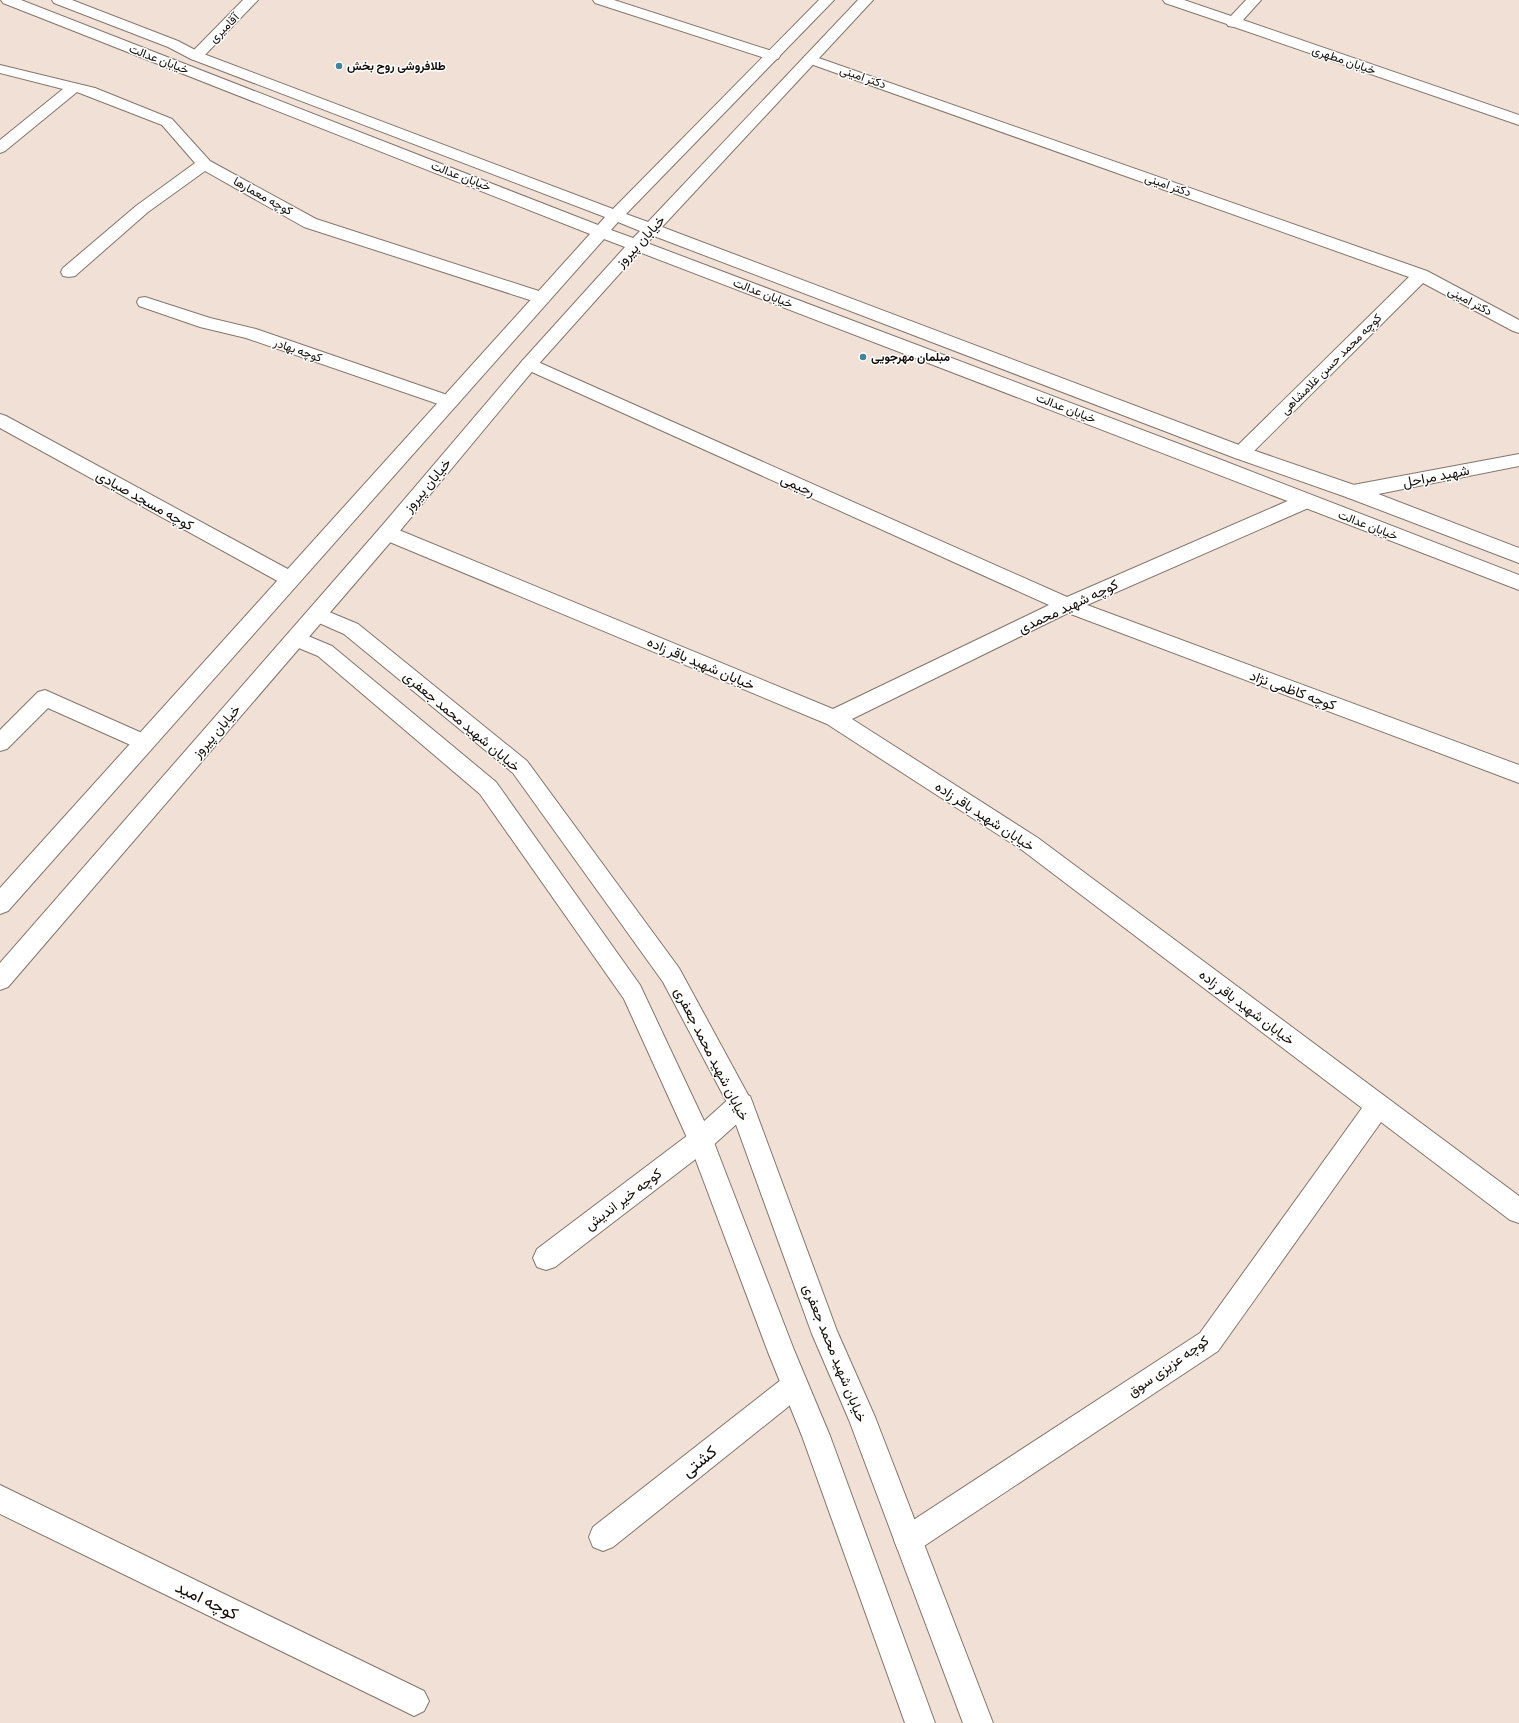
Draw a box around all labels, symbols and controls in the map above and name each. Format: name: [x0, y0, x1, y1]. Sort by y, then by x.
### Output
street label: آقامیری: [206, 9, 243, 46]
street label: خیابان عدالت: [127, 40, 191, 77]
street label: خیابان مطهری: [1310, 42, 1378, 78]
place label: طلافروشی روح بخش: [347, 58, 446, 74]
marker: طلافروشی روح بخش: [334, 61, 344, 71]
street label: دکتر امینی: [838, 62, 889, 92]
street label: خیابان عدالت: [429, 157, 493, 194]
street label: دکتر امینی: [1143, 170, 1194, 200]
street label: کوچه معمارها: [230, 173, 296, 219]
street label: خیابان پیروز: [611, 211, 670, 272]
street label: خیابان عدالت: [731, 274, 795, 311]
street label: دکتر امینی: [1445, 283, 1495, 319]
street label: کوچه محمد حسن غلامشاهی: [1277, 310, 1385, 418]
street label: کوچه بهادر: [271, 334, 324, 366]
place label: مبلمان مهرجویی: [871, 349, 950, 365]
marker: مبلمان مهرجویی: [858, 352, 868, 362]
street label: خیابان عدالت: [1034, 389, 1098, 426]
street label: خیابان پیروز: [399, 454, 456, 517]
street label: شهید مراحل: [1401, 461, 1471, 491]
street label: کوچه مسجد صیادی: [93, 466, 197, 535]
street label: رحیمی: [778, 470, 818, 501]
street label: خیابان عدالت: [1336, 506, 1400, 543]
street label: کوچه شهید محمدی: [1015, 575, 1121, 638]
street label: خیابان شهید باقر زاده: [644, 632, 758, 694]
street label: کوچه کاظمی نژاد: [1247, 666, 1339, 715]
street label: خیابان شهید محمد جعفری: [400, 667, 524, 775]
street label: خیابان پیروز: [187, 701, 245, 763]
street label: خیابان شهید باقر زاده: [932, 777, 1038, 855]
street label: خیابان شهید باقر زاده: [1196, 965, 1298, 1049]
street label: خیابان شهید محمد جعفری: [670, 984, 754, 1124]
street label: کوچه خیر اندیش: [581, 1164, 666, 1235]
street label: خیابان شهید محمد جعفری: [799, 1281, 871, 1425]
street label: کوچه عزیزی سوق: [1124, 1331, 1213, 1401]
street label: کشتی: [677, 1441, 722, 1482]
street label: کوچه امید: [171, 1576, 242, 1626]

